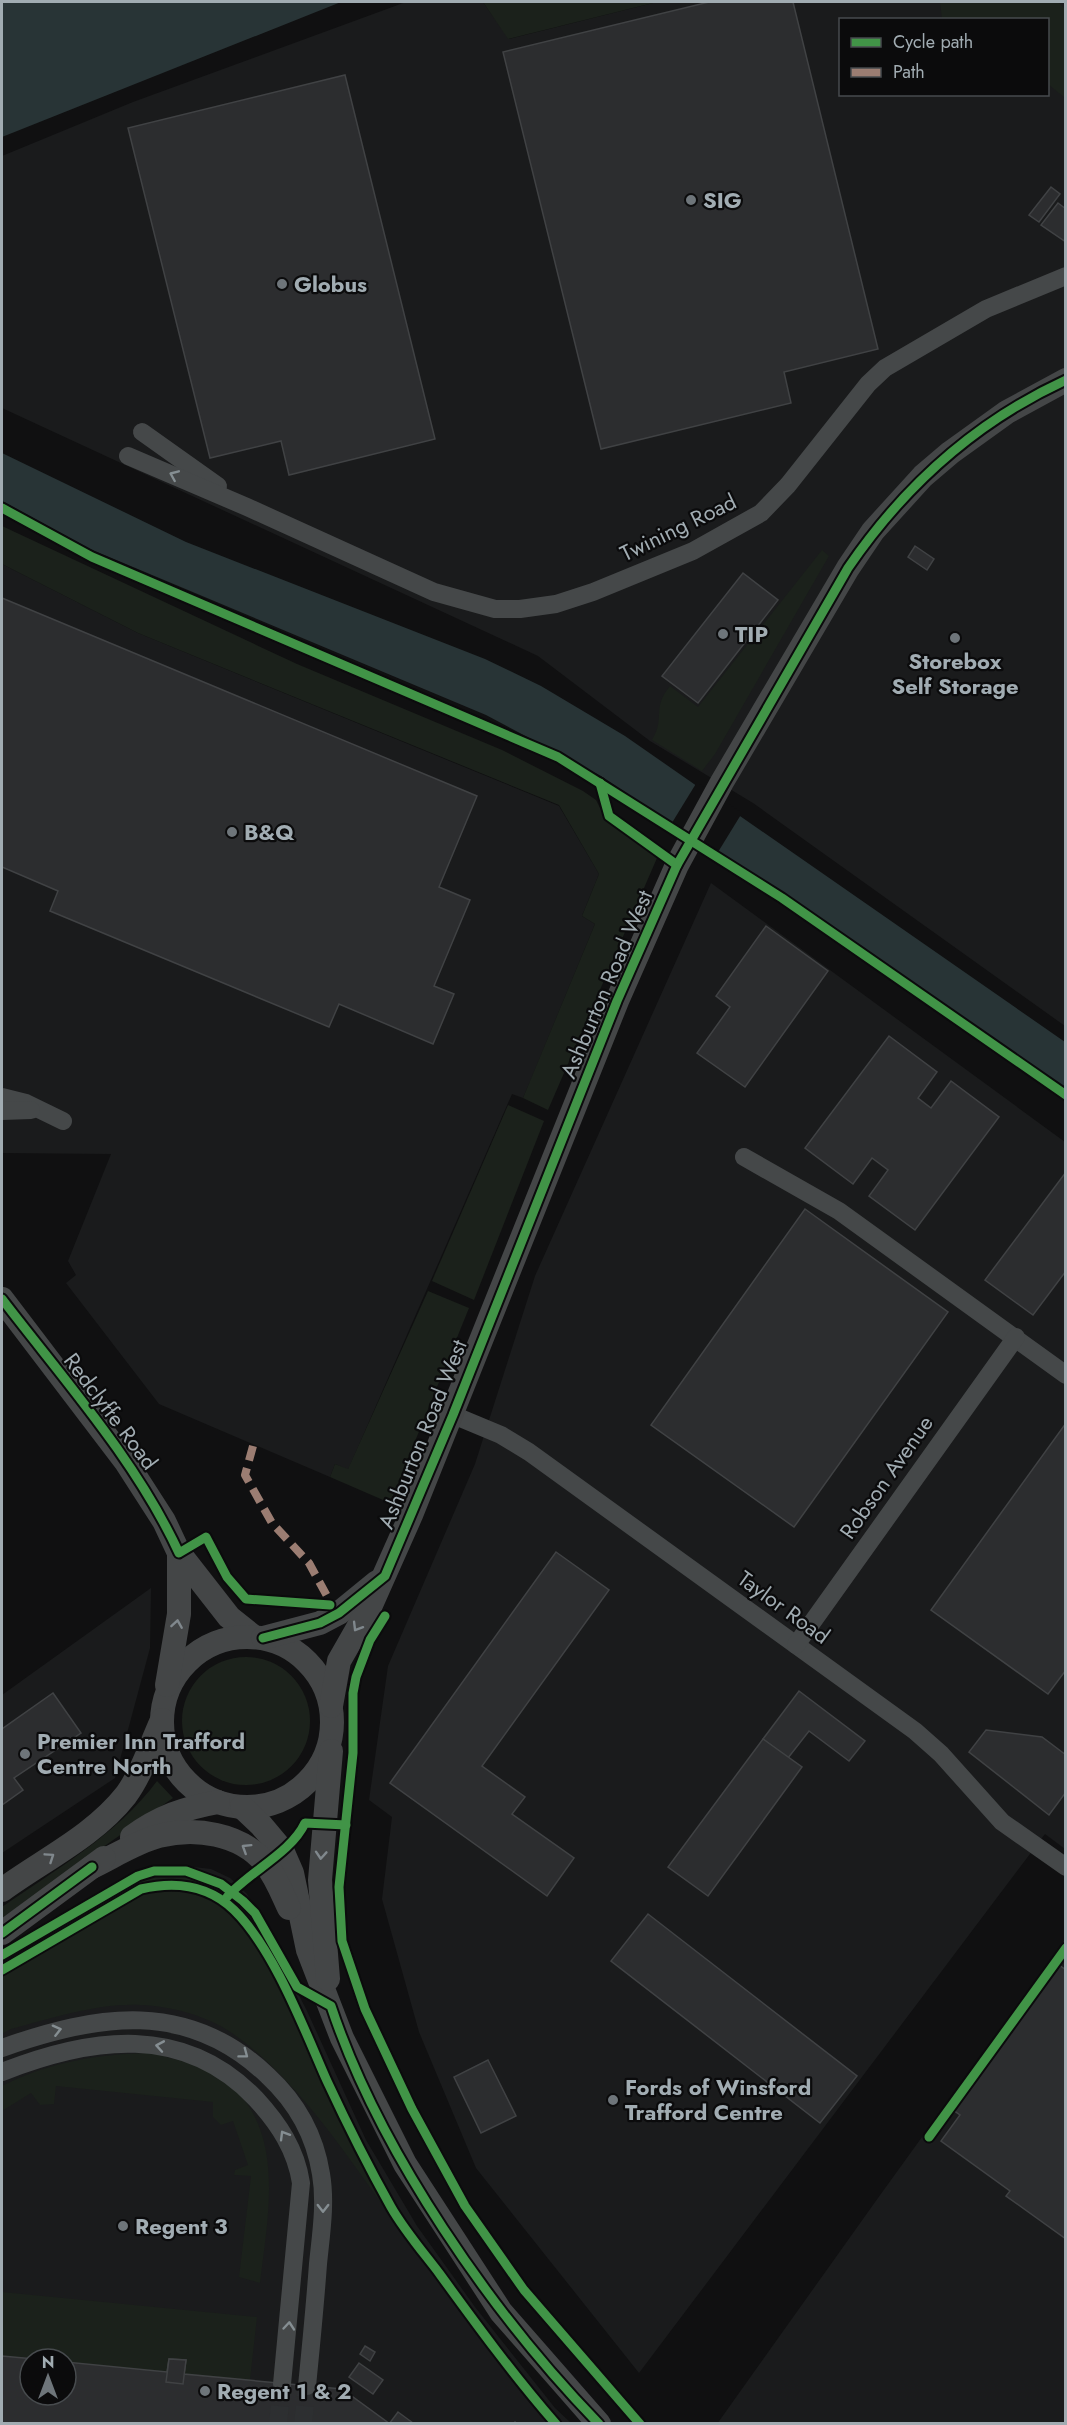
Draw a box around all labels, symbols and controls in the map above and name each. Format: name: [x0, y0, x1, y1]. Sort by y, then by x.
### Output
legend: [839, 18, 1049, 96]
text: Cycle path: [893, 29, 973, 55]
text: Path: [893, 59, 925, 85]
place label: SIG: [703, 184, 742, 216]
marker: SIG: [684, 193, 698, 207]
place label: Globus: [294, 268, 367, 300]
marker: Globus: [275, 277, 289, 291]
one-way arrow: [169, 471, 180, 483]
street label: Twining Road: [615, 485, 741, 569]
place label: TIP: [735, 618, 768, 650]
marker: TIP: [716, 627, 730, 641]
marker: Storebox Self Storage: [948, 631, 962, 645]
place label: Storebox Self Storage: [891, 645, 1019, 702]
place label: B&Q: [244, 816, 295, 848]
marker: B&Q: [225, 825, 239, 839]
street label: Ashburton Road West: [552, 884, 660, 1083]
street label: Ashburton Road West: [369, 1334, 475, 1533]
street label: Redclyffe Road: [56, 1346, 166, 1476]
street label: Robson Avenue: [831, 1409, 941, 1545]
street label: Taylor Road: [731, 1563, 837, 1651]
one-way arrow: [170, 1619, 183, 1629]
one-way arrow: [352, 1621, 364, 1631]
place label: Premier Inn Trafford Centre North: [37, 1725, 245, 1782]
marker: Premier Inn Trafford Centre North: [18, 1747, 32, 1761]
one-way arrow: [242, 1844, 252, 1856]
one-way arrow: [315, 1850, 328, 1859]
one-way arrow: [43, 1853, 54, 1864]
one-way arrow: [52, 2025, 62, 2038]
one-way arrow: [155, 2040, 165, 2053]
one-way arrow: [237, 2047, 248, 2058]
place label: Fords of Winsford Trafford Centre: [625, 2071, 811, 2128]
marker: Fords of Winsford Trafford Centre: [606, 2093, 620, 2107]
one-way arrow: [280, 2131, 291, 2141]
one-way arrow: [317, 2203, 329, 2212]
place label: Regent 3: [135, 2210, 228, 2242]
marker: Regent 3: [116, 2219, 130, 2233]
one-way arrow: [282, 2321, 295, 2330]
north arrow: [18, 2347, 78, 2407]
text: N: [42, 2351, 54, 2374]
place label: Regent 1 & 2: [217, 2375, 352, 2407]
marker: Regent 1 & 2: [198, 2384, 212, 2398]

